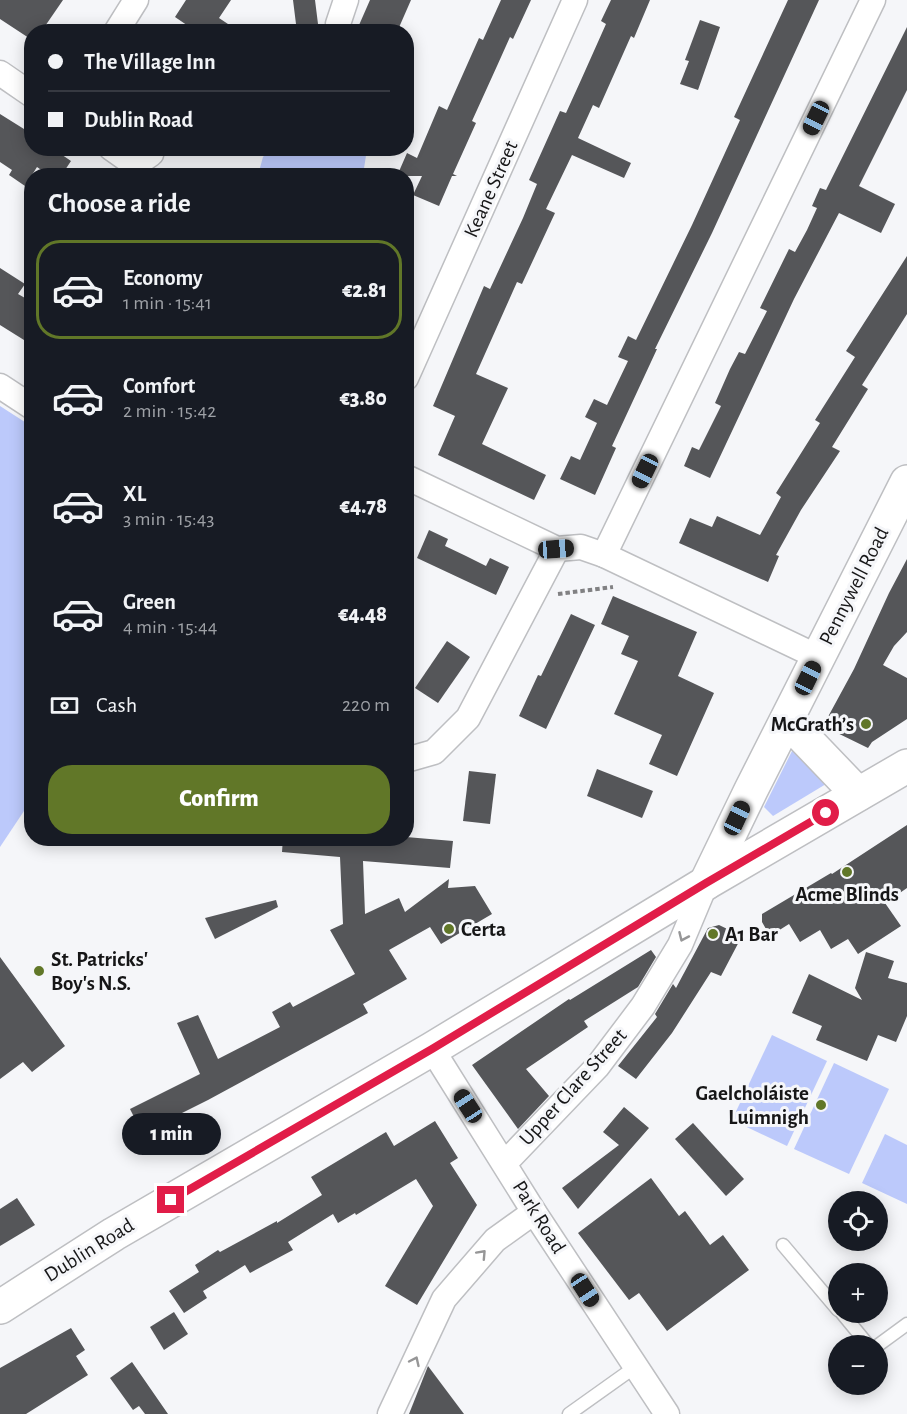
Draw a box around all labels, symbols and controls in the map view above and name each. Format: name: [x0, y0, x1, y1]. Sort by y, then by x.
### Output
text: The Village Inn: [84, 51, 216, 73]
car: [800, 98, 832, 138]
text: Dublin Road: [84, 109, 193, 131]
street label: Keane Street: [460, 137, 522, 241]
text: Choose a ride: [48, 190, 191, 217]
icon: car: [51, 263, 105, 317]
text: Economy: [123, 267, 203, 289]
text: €2.81: [342, 279, 387, 301]
text: 1 min · 15:41: [123, 293, 212, 313]
icon: car: [51, 371, 105, 425]
text: Comfort: [123, 375, 195, 397]
text: €3.80: [340, 387, 387, 409]
text: 2 min · 15:42: [123, 401, 216, 421]
car: [629, 451, 661, 491]
icon: car: [51, 479, 105, 533]
text: XL: [123, 483, 146, 505]
text: €4.78: [340, 495, 387, 517]
text: 3 min · 15:43: [123, 509, 215, 529]
street label: Pennywell Road: [815, 524, 893, 648]
car: [537, 539, 575, 559]
icon: car: [51, 587, 105, 641]
text: Green: [123, 591, 176, 613]
text: €4.48: [338, 603, 387, 625]
text: 4 min · 15:44: [123, 617, 217, 637]
car: [792, 658, 824, 698]
icon: cash: [48, 689, 81, 722]
text: Cash: [96, 694, 137, 716]
text: 220 m: [342, 695, 390, 715]
place label: McGrath’s: [771, 714, 854, 735]
marker: McGrath’s: [859, 717, 873, 731]
button: Confirm: [48, 765, 390, 834]
car: [721, 798, 753, 838]
route start: [812, 799, 839, 826]
marker: Acme Blinds: [840, 865, 854, 879]
place label: Acme Blinds: [795, 884, 899, 905]
place label: Certa: [461, 919, 506, 940]
marker: Certa: [442, 922, 456, 936]
place label: A1 Bar: [725, 924, 778, 945]
marker: A1 Bar: [706, 927, 720, 941]
one-way arrow: [678, 930, 690, 941]
place label: St. Patricks' Boy's N.S.: [51, 949, 148, 994]
marker: St. Patricks' Boy's N.S.: [32, 964, 46, 978]
street label: Upper Clare Street: [515, 1024, 631, 1149]
place label: Gaelcholáiste Luimnigh: [696, 1083, 809, 1128]
car: [451, 1086, 485, 1126]
marker: Gaelcholáiste Luimnigh: [814, 1098, 828, 1112]
callout: 1 min: [122, 1113, 220, 1155]
text: 1 min: [150, 1124, 193, 1144]
street label: Park Road: [509, 1177, 570, 1257]
route end: [157, 1186, 184, 1213]
map controls: [828, 1191, 888, 1395]
button: locate: [828, 1191, 888, 1251]
street label: Dublin Road: [40, 1214, 138, 1286]
one-way arrow: [475, 1251, 486, 1261]
button: +: [828, 1263, 888, 1323]
car: [568, 1270, 602, 1310]
button: −: [828, 1335, 888, 1395]
one-way arrow: [407, 1357, 419, 1368]

